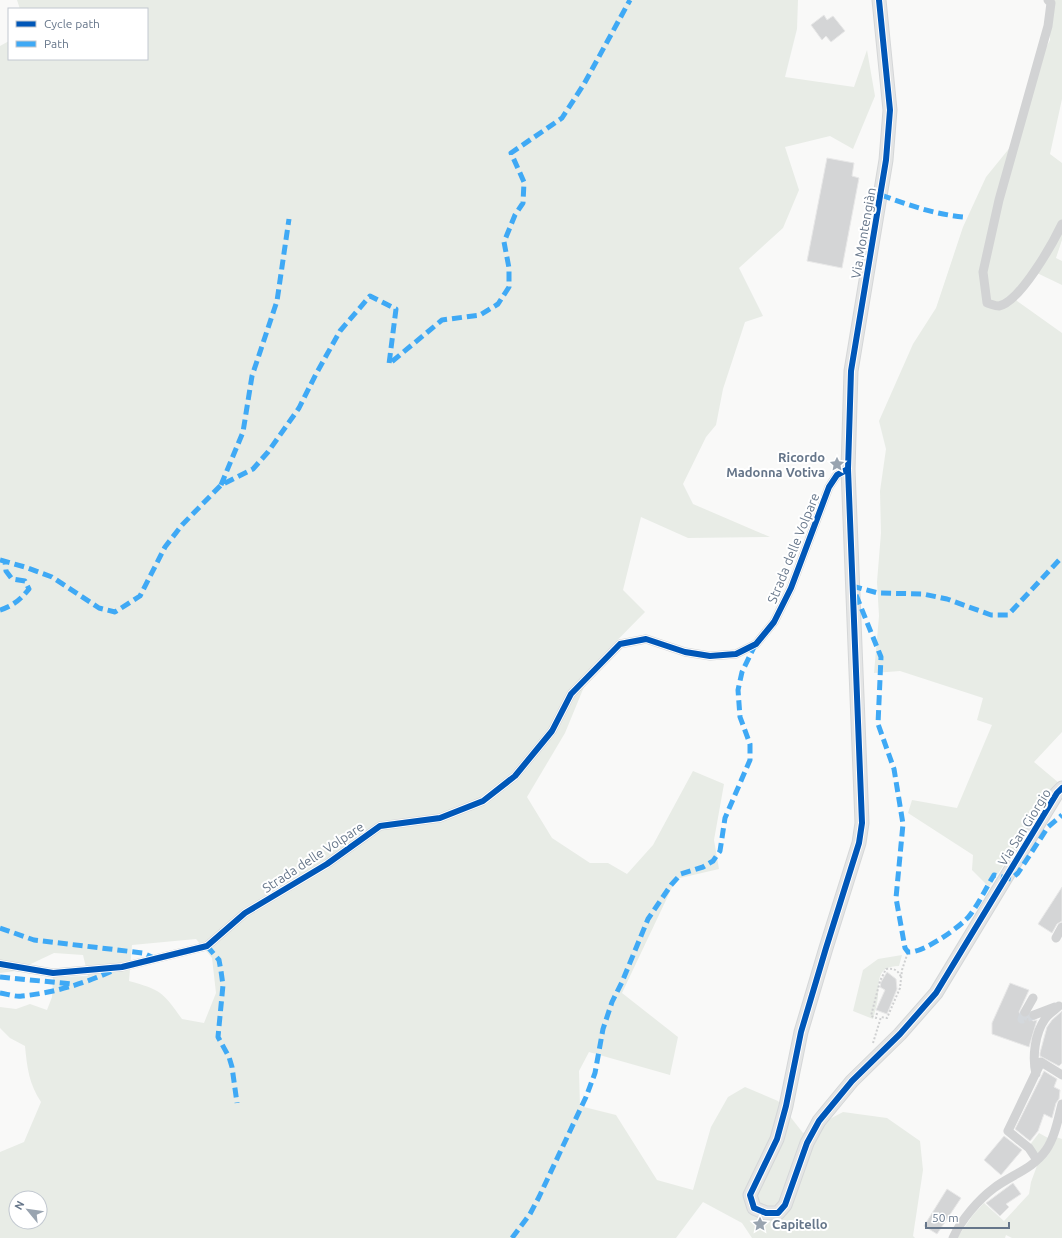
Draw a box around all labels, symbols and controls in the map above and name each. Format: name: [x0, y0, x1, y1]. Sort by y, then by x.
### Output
legend: [8, 8, 148, 60]
text: Cycle path: [44, 17, 100, 30]
text: Path: [44, 37, 69, 50]
street label: Via Montengiàn: [848, 186, 878, 280]
place label: Ricordo Madonna Votiva: [726, 450, 825, 479]
place icon: Ricordo Madonna Votiva: [828, 455, 846, 473]
street label: Strada delle Volpare: [764, 491, 822, 605]
street label: Via San Giorgio: [995, 786, 1053, 868]
street label: Strada delle Volpare: [260, 819, 366, 895]
north arrow: [8, 1190, 48, 1230]
text: N: [12, 1199, 26, 1212]
scale bar: [926, 1204, 1009, 1230]
text: 50 m: [932, 1211, 959, 1224]
place icon: Capitello: [751, 1215, 769, 1233]
place label: Capitello: [772, 1217, 828, 1231]

